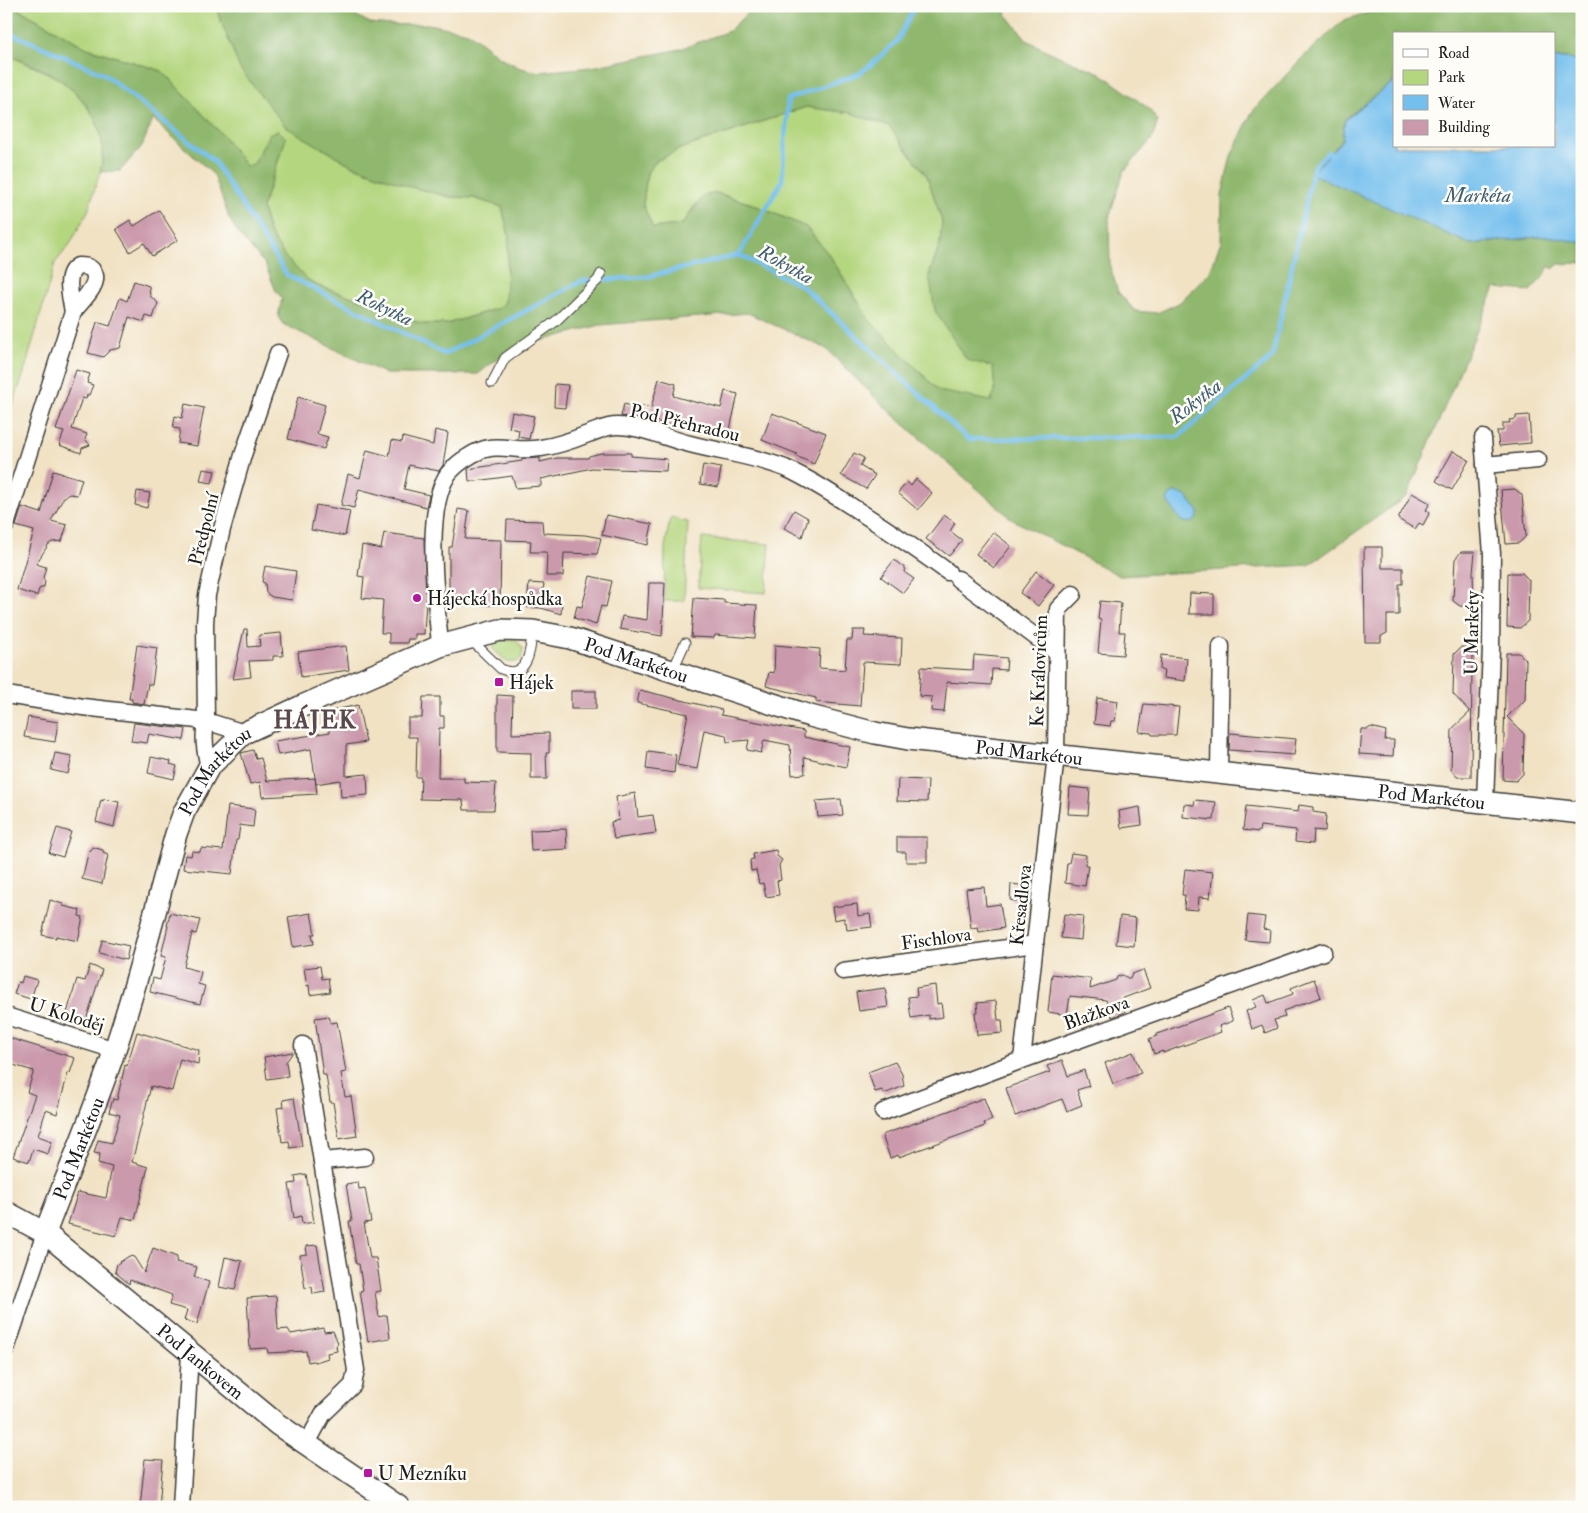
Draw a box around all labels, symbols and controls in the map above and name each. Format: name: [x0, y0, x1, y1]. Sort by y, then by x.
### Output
legend: [1393, 32, 1556, 148]
text: Road: [1438, 44, 1470, 63]
text: Park: [1438, 68, 1465, 87]
text: Water: [1437, 94, 1475, 113]
text: Building: [1438, 118, 1490, 137]
water label: Markéta: [1444, 183, 1511, 208]
water label: Rokytka: [753, 239, 818, 290]
water label: Rokytka: [352, 283, 417, 332]
water label: Rokytka: [1163, 373, 1226, 430]
street label: Pod Přehradou: [627, 399, 742, 447]
street label: Předpolní: [183, 489, 226, 568]
place label: Hájecká hospůdka: [427, 587, 562, 612]
street label: U Markéty: [1459, 590, 1485, 675]
marker: Hájecká hospůdka: [411, 592, 423, 604]
street label: Ke Královicům: [1025, 614, 1053, 728]
street label: Pod Markétou: [581, 632, 691, 689]
place label: Hájek: [509, 671, 554, 695]
marker: Hájek: [493, 676, 505, 688]
district label: HÁJEK: [273, 704, 357, 736]
street label: Pod Markétou: [173, 720, 255, 820]
street label: Pod Markétou: [974, 735, 1084, 771]
street label: Pod Markétou: [1376, 780, 1487, 815]
street label: Křesadlova: [1005, 863, 1037, 947]
street label: Fischlova: [899, 922, 973, 956]
street label: Blažkova: [1060, 990, 1133, 1036]
street label: U Koloděj: [26, 992, 107, 1038]
street label: Pod Markétou: [48, 1094, 110, 1203]
street label: Pod Jankovem: [151, 1319, 249, 1405]
place label: U Mezníku: [378, 1462, 467, 1486]
marker: U Mezníku: [362, 1467, 374, 1479]

